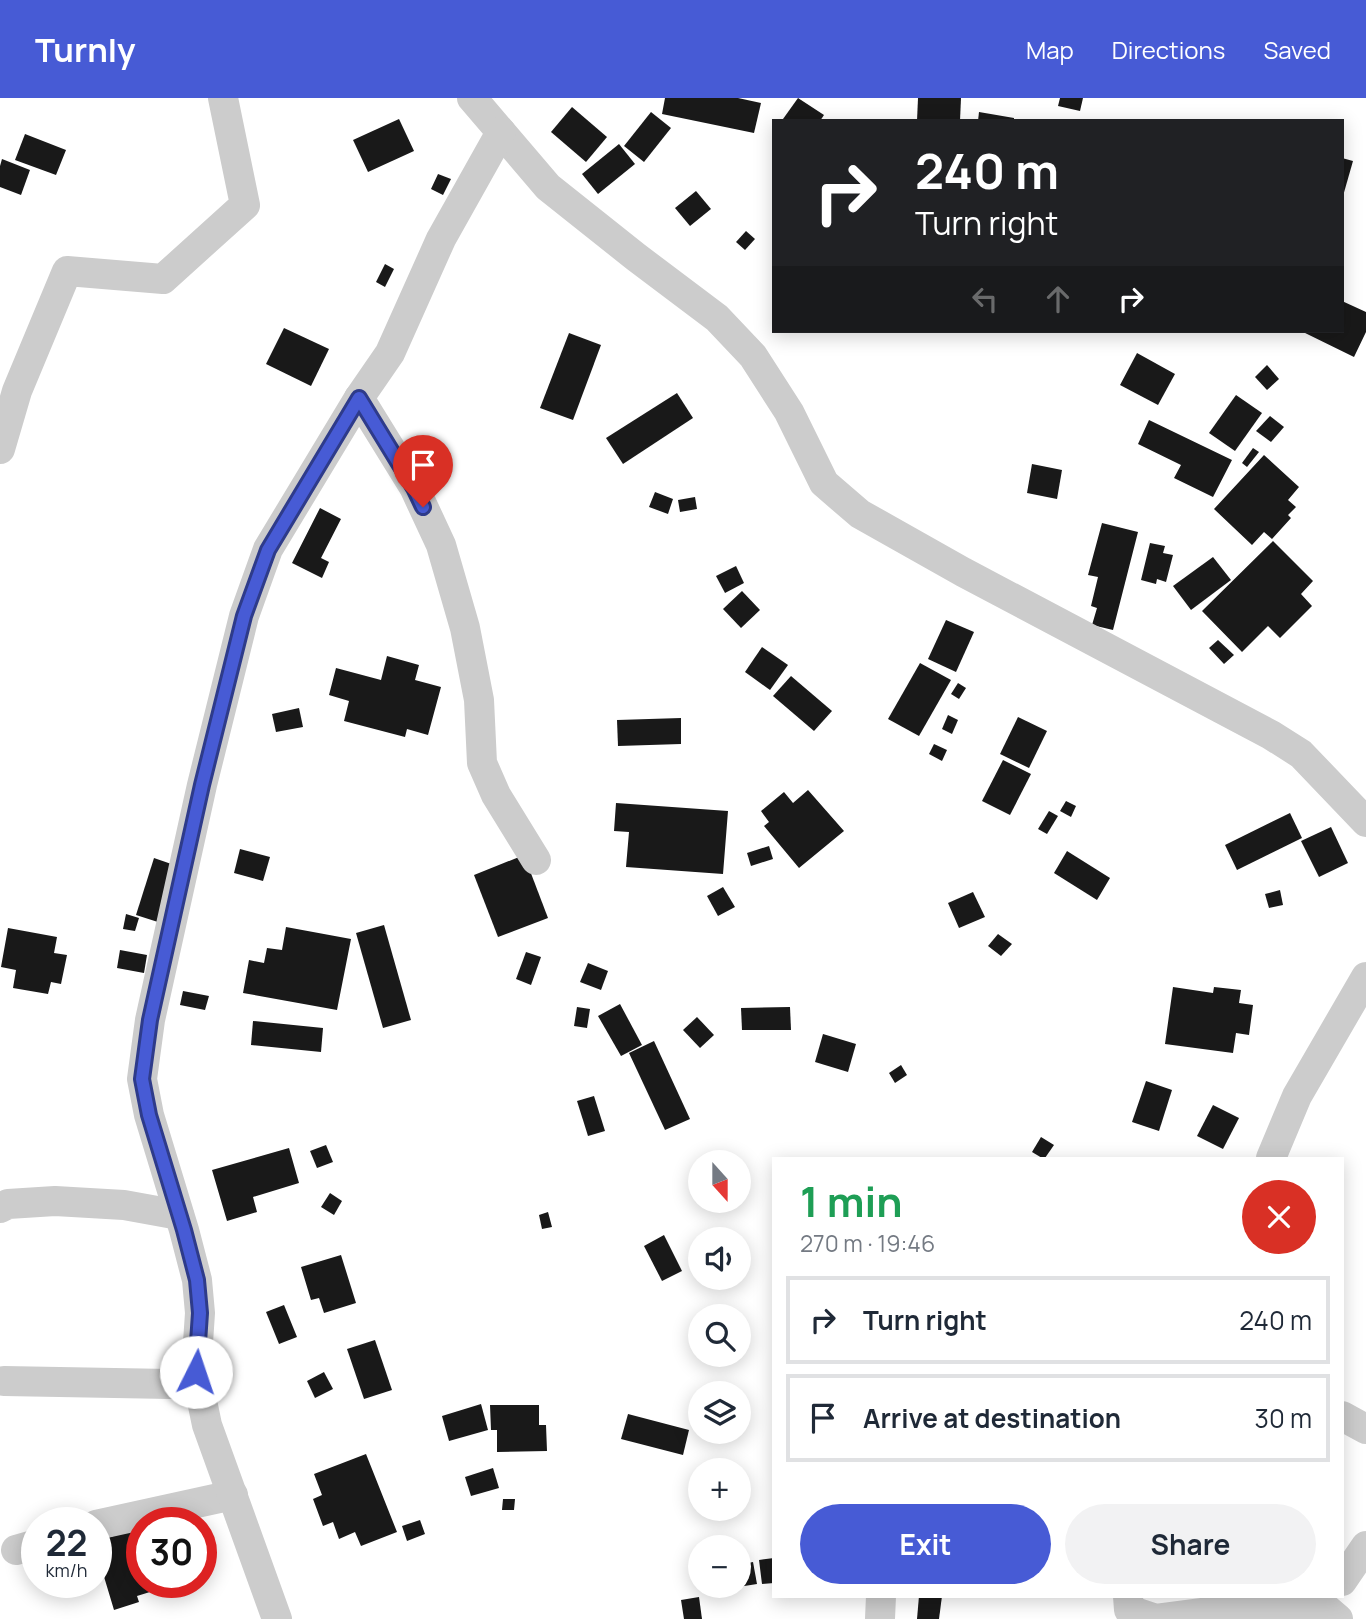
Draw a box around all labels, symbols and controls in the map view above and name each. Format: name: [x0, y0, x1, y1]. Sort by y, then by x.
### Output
text: Turnly: [35, 27, 136, 72]
text: Map: [1026, 33, 1074, 66]
text: Directions: [1112, 33, 1225, 66]
text: Saved: [1263, 33, 1331, 66]
text: 240 m: [915, 137, 1059, 204]
icon: right: [800, 147, 891, 238]
text: Turn right: [915, 201, 1058, 245]
icon: left: [966, 280, 1004, 318]
icon: ahead: [1039, 280, 1077, 318]
icon: right: [1112, 280, 1150, 318]
pin: [393, 435, 453, 507]
icon: arrive: [404, 446, 442, 484]
north arrow: [688, 1150, 751, 1213]
map controls: [688, 1150, 751, 1598]
text: 1 min: [800, 1172, 903, 1230]
button: close: [1242, 1180, 1316, 1254]
button: sound: [688, 1227, 751, 1290]
text: 270 m · 19:46: [800, 1227, 935, 1259]
icon: right: [804, 1301, 842, 1339]
text: Turn right: [863, 1302, 987, 1338]
text: 240 m: [1239, 1302, 1312, 1338]
button: search: [688, 1304, 751, 1367]
position arrow: [159, 1335, 233, 1409]
button: layers: [688, 1381, 751, 1444]
icon: arrive: [804, 1399, 842, 1437]
text: Arrive at destination: [863, 1400, 1121, 1436]
text: 30 m: [1255, 1400, 1312, 1436]
button: +: [688, 1458, 751, 1521]
button: Exit: [800, 1504, 1051, 1584]
button: Share: [1065, 1504, 1316, 1584]
speed limit sign: 30: [126, 1507, 217, 1598]
text: 22: [46, 1519, 87, 1567]
button: −: [688, 1535, 751, 1598]
text: km/h: [46, 1558, 87, 1582]

